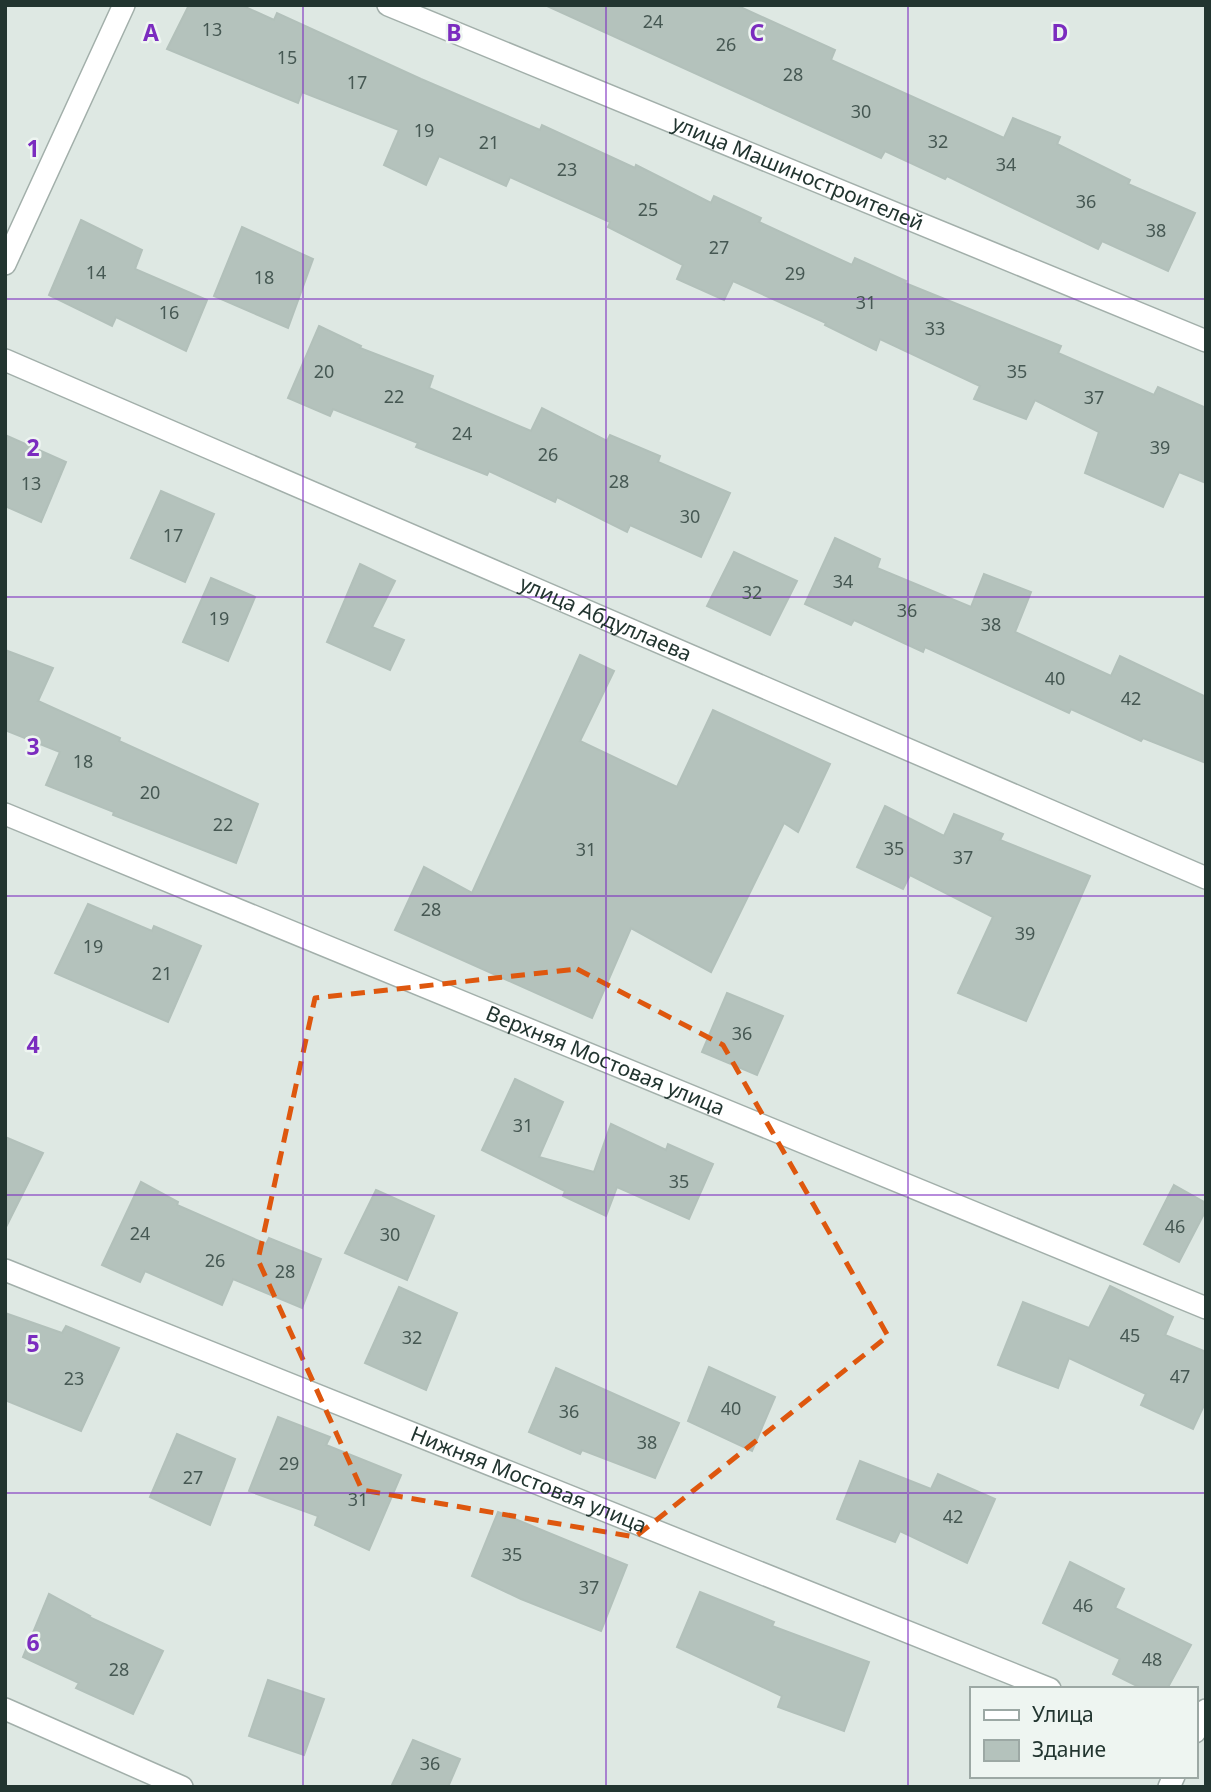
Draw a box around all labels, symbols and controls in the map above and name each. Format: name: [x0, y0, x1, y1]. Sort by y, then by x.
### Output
house number: 24: [643, 9, 663, 33]
text: A: [143, 16, 159, 48]
text: B: [446, 16, 462, 48]
text: C: [750, 16, 765, 48]
text: D: [1052, 16, 1068, 48]
house number: 13: [202, 17, 222, 41]
house number: 26: [716, 32, 736, 56]
house number: 15: [277, 45, 297, 69]
house number: 28: [783, 62, 803, 86]
house number: 17: [347, 70, 367, 94]
house number: 30: [851, 99, 871, 123]
street label: улица Машиностроителей: [668, 108, 928, 237]
house number: 19: [414, 118, 434, 142]
house number: 32: [928, 129, 948, 153]
house number: 21: [479, 130, 499, 154]
text: 1: [26, 132, 40, 164]
house number: 34: [996, 152, 1016, 176]
house number: 23: [557, 157, 577, 181]
house number: 36: [1076, 189, 1096, 213]
house number: 25: [638, 197, 658, 221]
house number: 38: [1146, 218, 1166, 242]
house number: 27: [709, 235, 729, 259]
house number: 14: [86, 260, 106, 284]
house number: 29: [785, 261, 805, 285]
house number: 18: [254, 265, 274, 289]
house number: 31: [856, 290, 876, 314]
house number: 16: [159, 300, 179, 324]
house number: 33: [925, 316, 945, 340]
house number: 20: [314, 359, 334, 383]
house number: 35: [1007, 359, 1027, 383]
house number: 22: [384, 384, 404, 408]
house number: 37: [1084, 385, 1104, 409]
house number: 24: [452, 421, 472, 445]
text: 2: [26, 431, 40, 463]
house number: 39: [1150, 435, 1170, 459]
house number: 26: [538, 442, 558, 466]
house number: 28: [609, 469, 629, 493]
house number: 13: [21, 471, 41, 495]
house number: 30: [680, 504, 700, 528]
house number: 17: [163, 523, 183, 547]
street label: улица Абдуллаева: [516, 569, 696, 668]
house number: 34: [833, 569, 853, 593]
house number: 32: [742, 580, 762, 604]
house number: 36: [897, 598, 917, 622]
house number: 19: [209, 606, 229, 630]
house number: 38: [981, 612, 1001, 636]
house number: 40: [1045, 666, 1065, 690]
house number: 42: [1121, 686, 1141, 710]
text: 3: [26, 730, 40, 762]
house number: 18: [73, 749, 93, 773]
house number: 20: [140, 780, 160, 804]
house number: 22: [213, 812, 233, 836]
house number: 35: [884, 836, 904, 860]
house number: 31: [576, 837, 596, 861]
house number: 37: [953, 845, 973, 869]
house number: 28: [421, 897, 441, 921]
house number: 39: [1015, 921, 1035, 945]
house number: 19: [83, 934, 103, 958]
house number: 21: [152, 961, 172, 985]
street label: Верхняя Мостовая улица: [482, 998, 729, 1122]
house number: 36: [732, 1021, 752, 1045]
text: 4: [26, 1028, 40, 1060]
house number: 31: [513, 1113, 533, 1137]
house number: 35: [669, 1169, 689, 1193]
house number: 46: [1165, 1214, 1185, 1238]
house number: 24: [130, 1221, 150, 1245]
house number: 30: [380, 1222, 400, 1246]
house number: 26: [205, 1248, 225, 1272]
house number: 28: [275, 1259, 295, 1283]
house number: 45: [1120, 1323, 1140, 1347]
house number: 32: [402, 1325, 422, 1349]
text: 5: [26, 1327, 40, 1359]
house number: 47: [1170, 1364, 1190, 1388]
house number: 23: [64, 1366, 84, 1390]
house number: 40: [721, 1396, 741, 1420]
house number: 36: [559, 1399, 579, 1423]
street label: Нижняя Мостовая улица: [407, 1419, 651, 1539]
house number: 38: [637, 1430, 657, 1454]
house number: 29: [279, 1451, 299, 1475]
house number: 27: [183, 1465, 203, 1489]
house number: 31: [348, 1487, 368, 1511]
house number: 42: [943, 1504, 963, 1528]
house number: 35: [502, 1542, 522, 1566]
house number: 37: [579, 1575, 599, 1599]
house number: 46: [1073, 1593, 1093, 1617]
text: 6: [26, 1626, 40, 1658]
house number: 48: [1142, 1647, 1162, 1671]
house number: 28: [109, 1657, 129, 1681]
legend: [970, 1687, 1197, 1778]
text: Улица: [1032, 1700, 1094, 1728]
text: Здание: [1032, 1735, 1106, 1763]
house number: 36: [420, 1751, 440, 1775]

